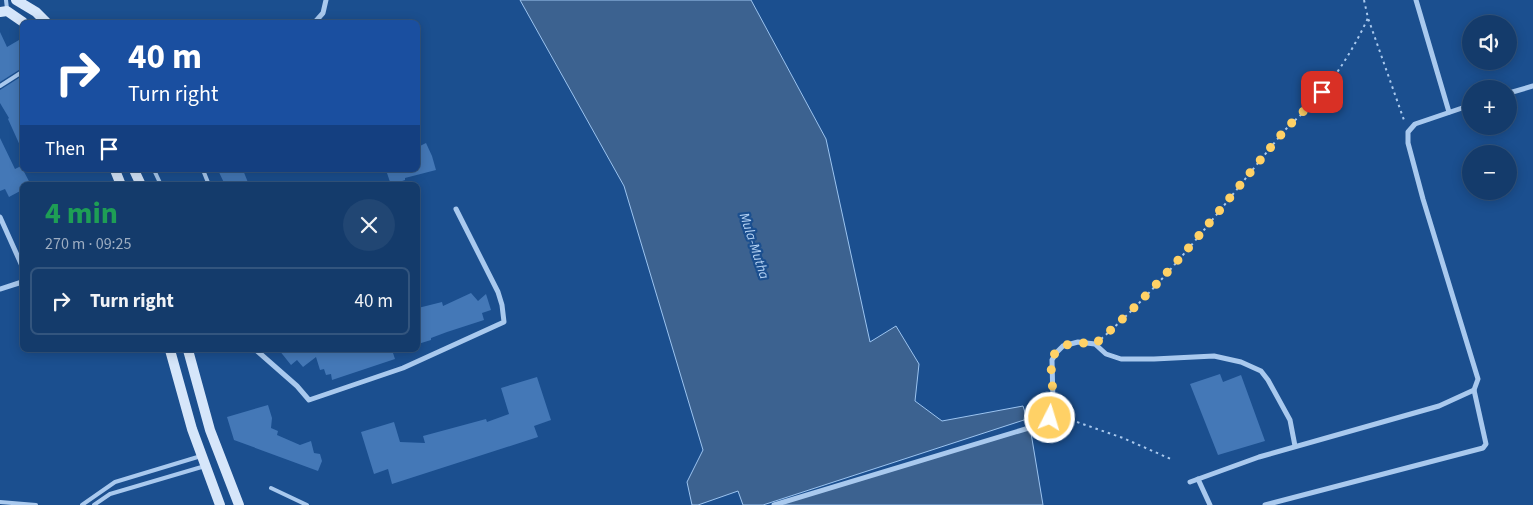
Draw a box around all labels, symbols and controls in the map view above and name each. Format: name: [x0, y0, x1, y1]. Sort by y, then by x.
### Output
map controls: [1462, 15, 1517, 200]
button: sound: [1462, 15, 1517, 70]
text: 40 m: [128, 32, 202, 82]
icon: right: [45, 40, 110, 105]
pin: [1301, 71, 1343, 113]
text: Turn right: [128, 78, 218, 110]
icon: arrive: [1308, 78, 1336, 106]
button: +: [1462, 80, 1517, 135]
icon: arrive: [95, 135, 123, 163]
text: Then: [45, 136, 85, 163]
button: −: [1462, 145, 1517, 200]
text: 4 min: [45, 192, 118, 235]
button: close: [343, 199, 395, 251]
water label: Mula-Mutha: [734, 210, 774, 282]
text: 270 m · 09:25: [45, 233, 132, 255]
icon: right: [47, 287, 75, 315]
text: Turn right: [90, 288, 174, 315]
text: 40 m: [355, 288, 393, 315]
position arrow: [1023, 391, 1075, 443]

